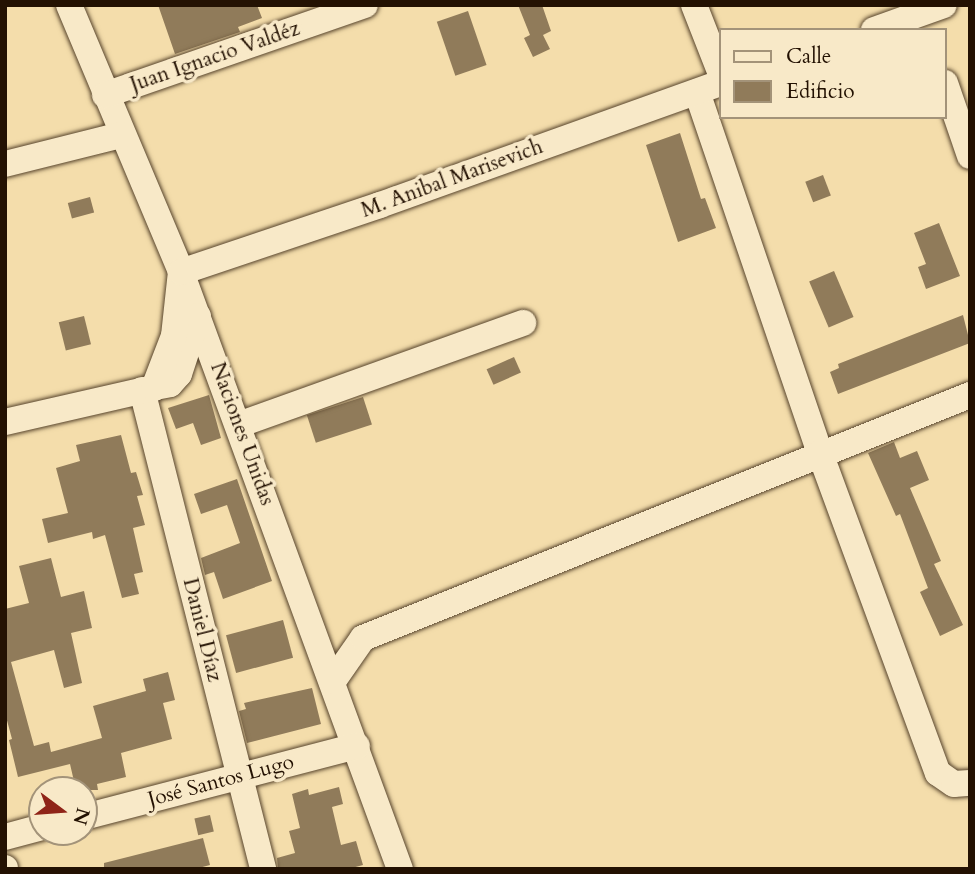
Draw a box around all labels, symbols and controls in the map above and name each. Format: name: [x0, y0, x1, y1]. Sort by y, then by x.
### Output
street label: Juan Ignacio Valdéz: [127, 16, 303, 98]
legend: [720, 28, 947, 119]
text: Calle: [786, 42, 831, 71]
text: Edificio: [786, 77, 855, 106]
street label: M. Anibal Marisevich: [358, 134, 546, 224]
street label: Naciones Unidas: [204, 359, 280, 509]
street label: Daniel Díaz: [177, 576, 227, 684]
street label: José Santos Lugo: [145, 749, 297, 813]
north arrow: [28, 776, 98, 846]
text: N: [66, 805, 96, 828]

